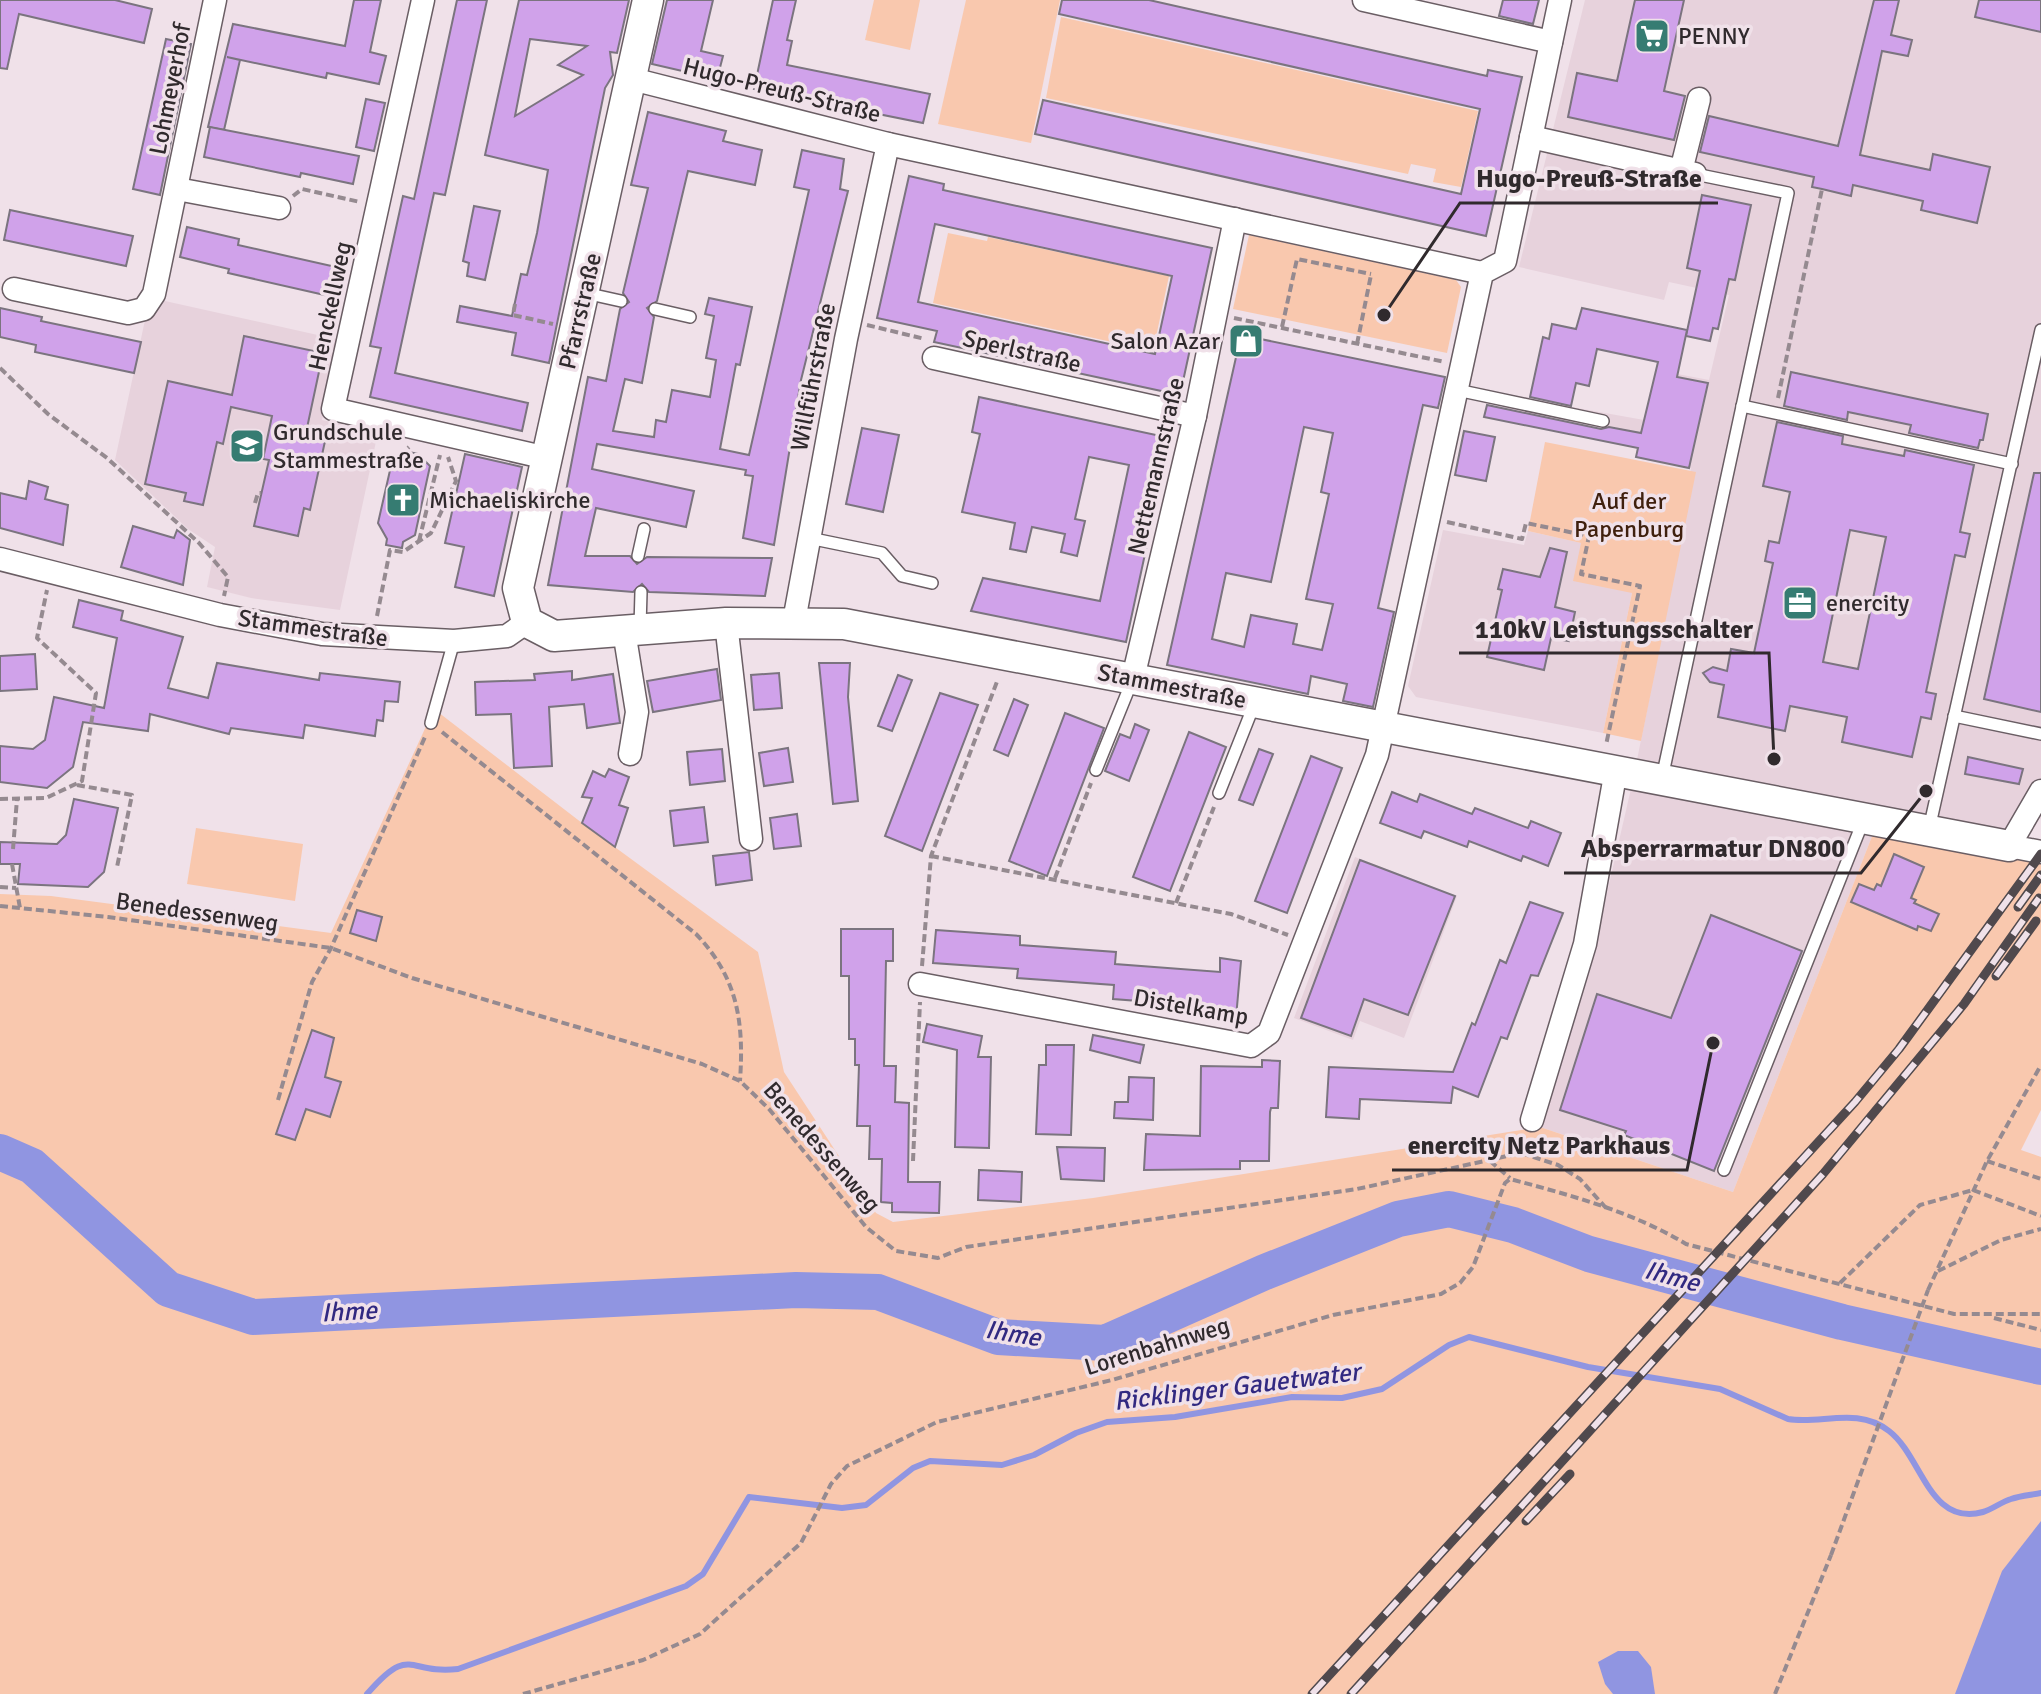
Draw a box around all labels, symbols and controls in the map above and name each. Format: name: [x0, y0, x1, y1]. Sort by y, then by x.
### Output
supermarket icon: PENNY: [1633, 17, 1671, 55]
street label: Lohmeyerhof: [143, 20, 198, 157]
place label: PENNY: [1678, 21, 1750, 51]
street label: Hugo-Preuß-Straße: [680, 51, 884, 129]
callout: Hugo-Preuß-Straße: [1460, 153, 1718, 203]
text: Hugo-Preuß-Straße: [1476, 163, 1702, 195]
street label: Henckellweg: [302, 239, 358, 373]
street label: Pfarrstraße: [552, 250, 608, 372]
street label: Willführstraße: [784, 300, 842, 454]
shop icon: Salon Azar: [1227, 322, 1265, 360]
street label: Sperlstraße: [960, 323, 1084, 379]
place label: Salon Azar: [1110, 326, 1220, 356]
street label: Nettemannstraße: [1121, 374, 1191, 558]
place label: Grundschule Stammestraße: [273, 417, 424, 475]
school or university icon: Grundschule Stammestraße: [228, 427, 266, 465]
church icon: Michaeliskirche: [384, 481, 422, 519]
place label: Michaeliskirche: [429, 485, 590, 515]
park label: Auf der Papenburg: [1574, 486, 1684, 544]
office icon: enercity: [1781, 584, 1819, 622]
place label: enercity: [1826, 588, 1909, 618]
street label: Stammestraße: [236, 603, 390, 653]
callout: 110kV Leistungsschalter: [1459, 603, 1769, 653]
text: 110kV Leistungsschalter: [1475, 614, 1754, 646]
street label: Stammestraße: [1095, 657, 1249, 715]
callout: Absperrarmatur DN800: [1564, 823, 1861, 873]
text: Absperrarmatur DN800: [1581, 833, 1845, 865]
street label: Benedessenweg: [114, 886, 280, 938]
street label: Distelkamp: [1131, 982, 1251, 1032]
street label: Benedessenweg: [757, 1075, 887, 1219]
callout: enercity Netz Parkhaus: [1392, 1120, 1687, 1170]
text: enercity Netz Parkhaus: [1408, 1130, 1670, 1162]
water label: Ihme: [1641, 1254, 1705, 1300]
water label: Ihme: [320, 1294, 380, 1329]
street label: Lorenbahnweg: [1081, 1310, 1233, 1382]
water label: Ihme: [983, 1314, 1045, 1354]
water label: Ricklinger Gauetwater: [1112, 1356, 1365, 1418]

